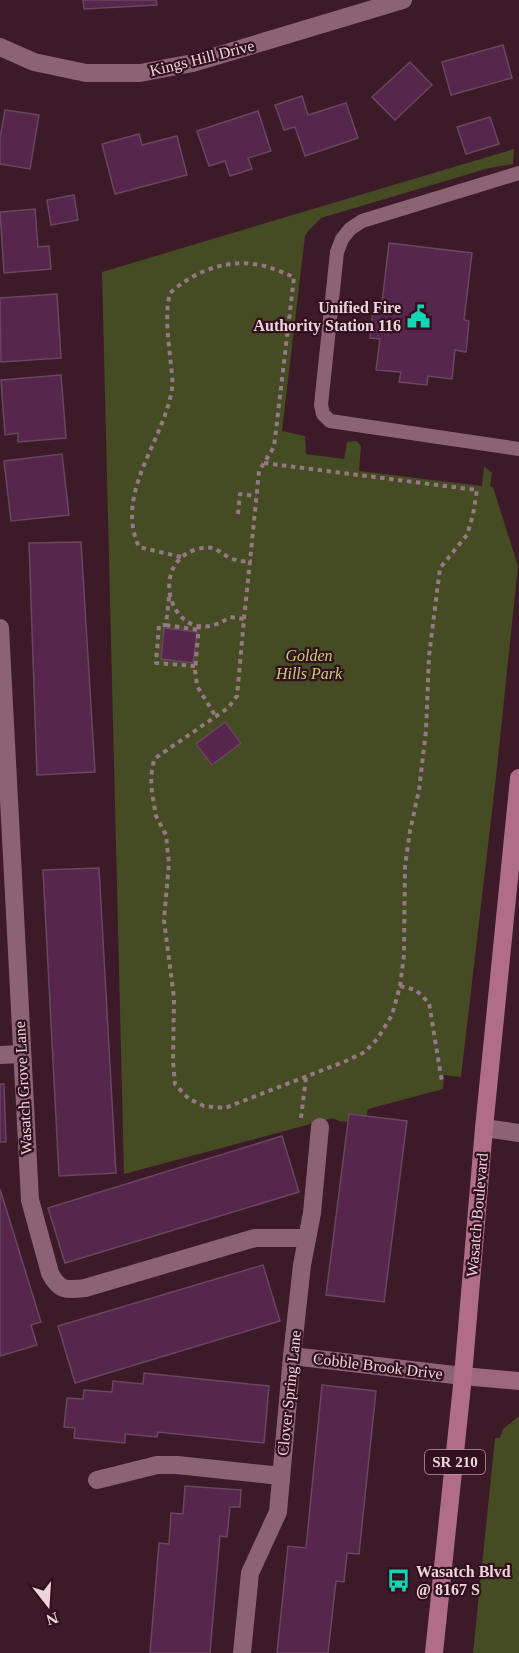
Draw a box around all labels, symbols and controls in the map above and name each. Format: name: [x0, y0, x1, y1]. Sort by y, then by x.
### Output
street label: Kings Hill Drive: [148, 37, 256, 80]
place label: Unified Fire Authority Station 116: [253, 299, 401, 335]
public building icon: Unified Fire Authority Station 116: [406, 303, 432, 329]
park label: Golden Hills Park: [275, 647, 343, 682]
street label: Wasatch Grove Lane: [11, 1021, 35, 1155]
street label: Wasatch Boulevard: [463, 1152, 491, 1278]
street label: Clover Spring Lane: [274, 1329, 305, 1457]
street label: Cobble Brook Drive: [312, 1350, 444, 1382]
road number: SR 210: [425, 1450, 485, 1474]
place label: Wasatch Blvd @ 8167 S: [416, 1563, 511, 1599]
bus stop icon: Wasatch Blvd @ 8167 S: [385, 1567, 411, 1593]
north arrow: [18, 1575, 78, 1635]
text: N: [44, 1609, 60, 1629]

